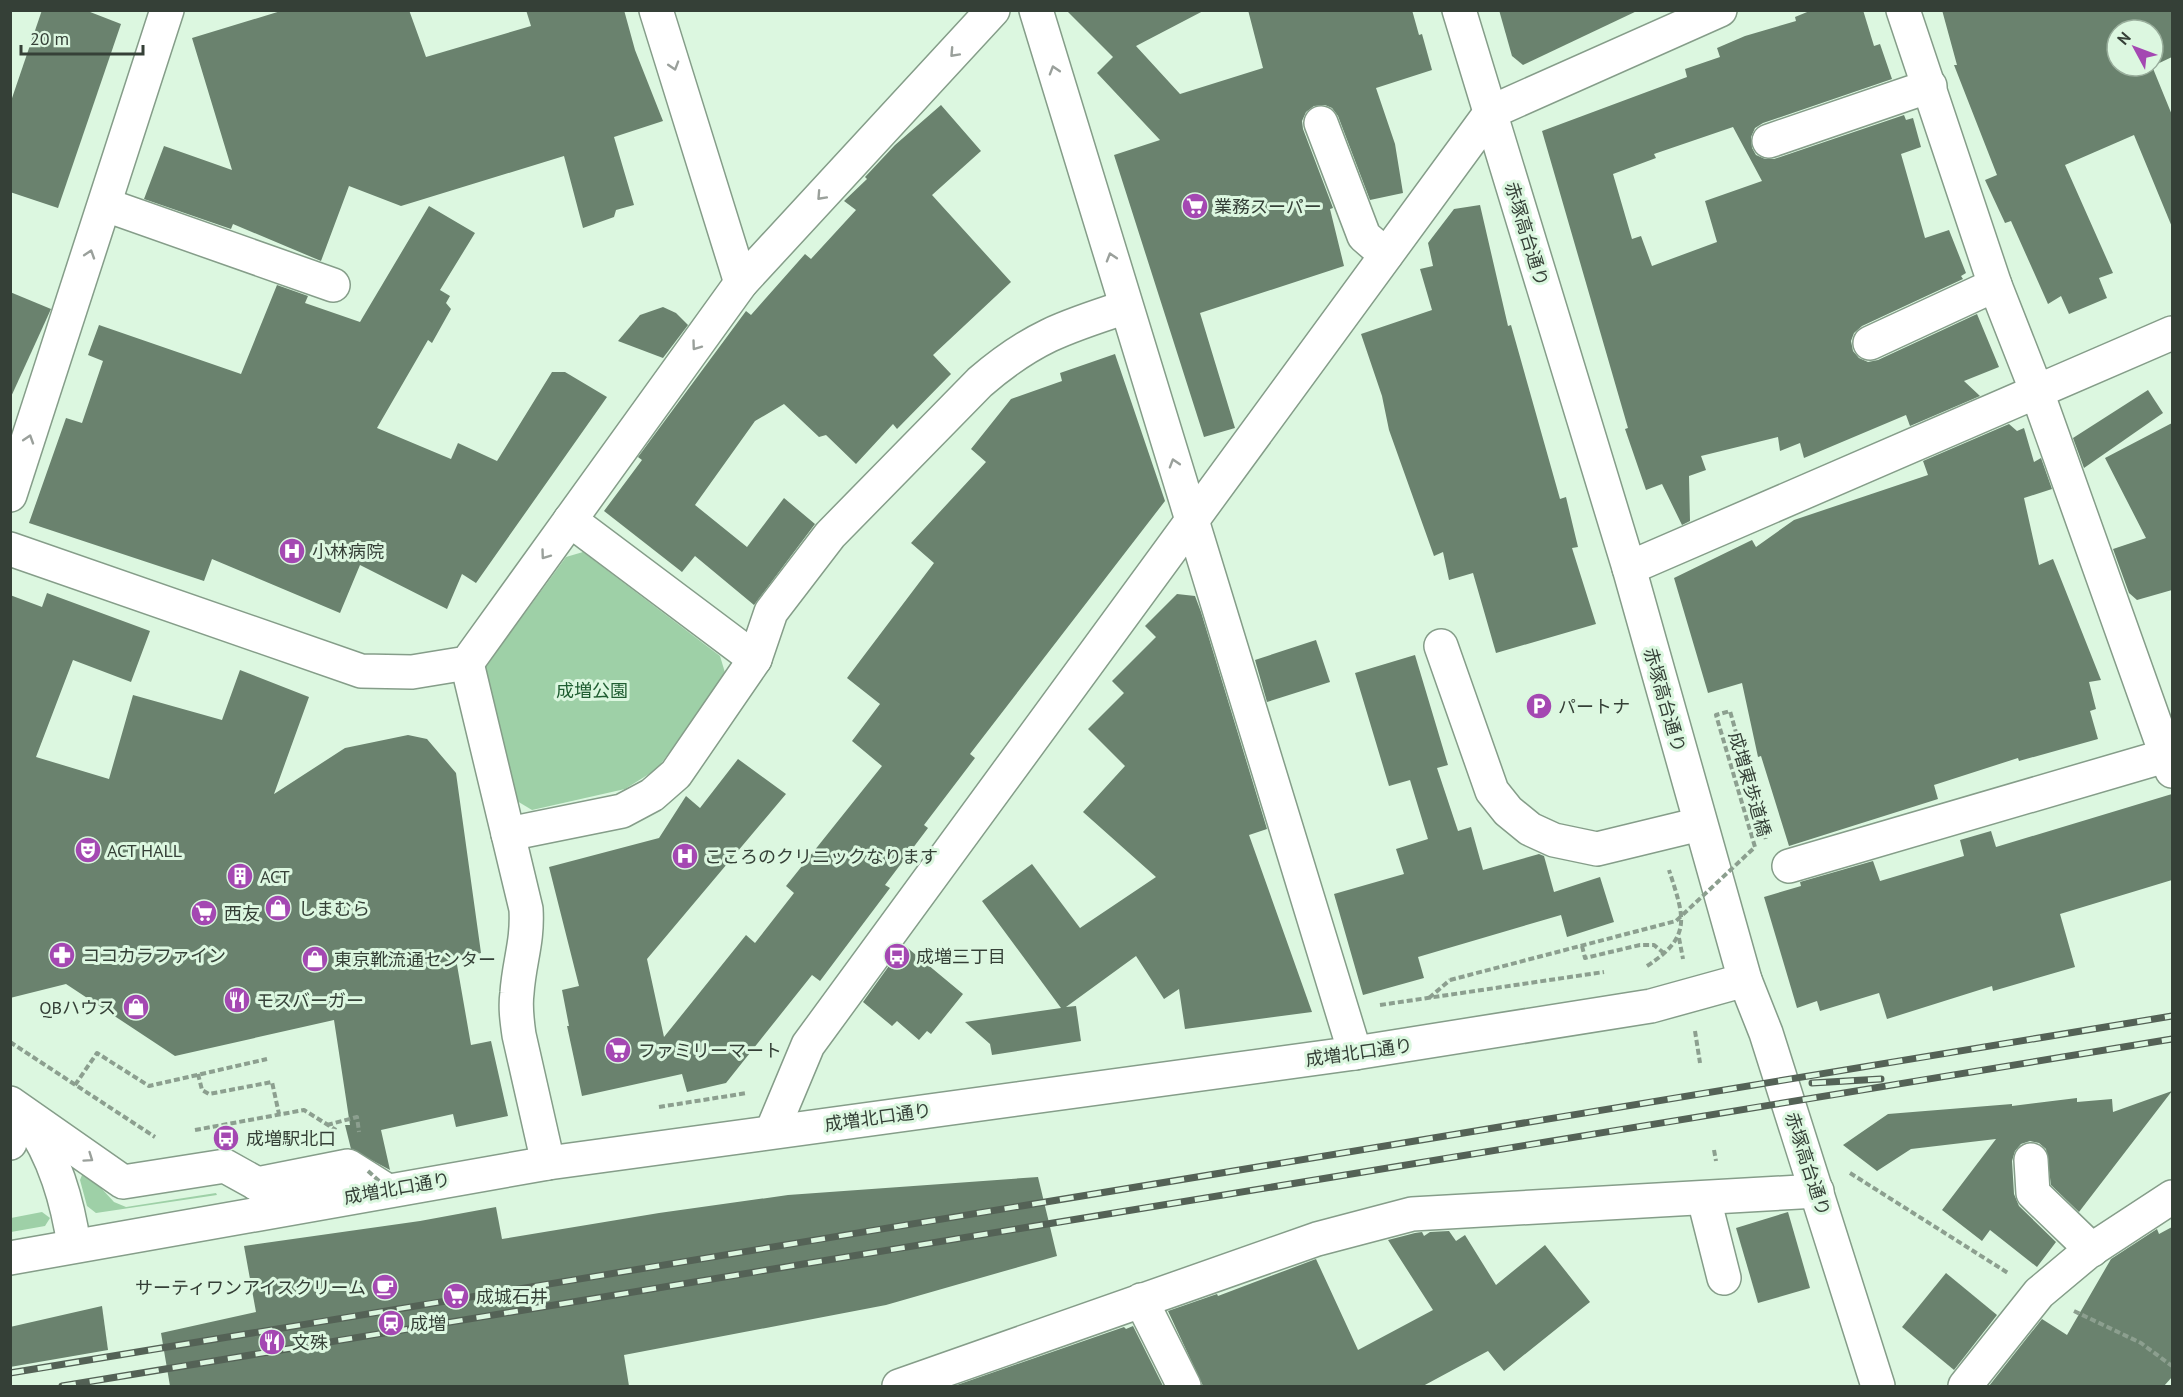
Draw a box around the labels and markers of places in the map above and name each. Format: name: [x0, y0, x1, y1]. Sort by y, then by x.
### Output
supermarket icon: 業務スーパー: [1180, 191, 1210, 221]
place label: 業務スーパー: [1214, 195, 1322, 218]
hospital icon: 小林病院: [277, 536, 307, 566]
place label: 小林病院: [312, 540, 384, 563]
parking icon: パートナ: [1524, 691, 1554, 721]
place label: パートナ: [1558, 695, 1630, 718]
theatre icon: ACT HALL: [73, 835, 103, 865]
place label: ACT HALL: [107, 839, 182, 862]
hospital icon: こころのクリニックなります: [670, 841, 700, 871]
place label: こころのクリニックなります: [704, 845, 938, 868]
building icon: ACT: [225, 861, 255, 891]
place label: ACT: [260, 865, 290, 888]
shop icon: しまむら: [263, 893, 293, 923]
place label: しまむら: [298, 897, 370, 920]
supermarket icon: 西友: [189, 898, 219, 928]
place label: 西友: [224, 902, 260, 925]
pharmacy icon: ココカラファイン: [47, 940, 77, 970]
bus stop icon: 成増三丁目: [882, 941, 912, 971]
place label: ココカラファイン: [82, 944, 226, 967]
shop icon: 東京靴流通センター: [300, 944, 330, 974]
place label: 成増三丁目: [916, 945, 1006, 968]
place label: 東京靴流通センター: [334, 948, 496, 971]
restaurant icon: モスバーガー: [222, 985, 252, 1015]
place label: モスバーガー: [256, 989, 364, 1012]
shop icon: QBハウス: [121, 992, 151, 1022]
place label: QBハウス: [39, 996, 116, 1019]
supermarket icon: ファミリーマート: [603, 1035, 633, 1065]
place label: ファミリーマート: [638, 1039, 782, 1062]
bus stop icon: 成増駅北口: [211, 1123, 241, 1153]
place label: 成増駅北口: [246, 1127, 336, 1150]
cafe icon: サーティワンアイスクリーム: [370, 1272, 400, 1302]
place label: サーティワンアイスクリーム: [135, 1276, 366, 1299]
supermarket icon: 成城石井: [441, 1281, 471, 1311]
place label: 成城石井: [476, 1285, 548, 1308]
station icon: 成増: [376, 1308, 406, 1338]
place label: 成増: [410, 1312, 446, 1335]
restaurant icon: 文殊: [257, 1327, 287, 1357]
place label: 文殊: [292, 1331, 328, 1354]

